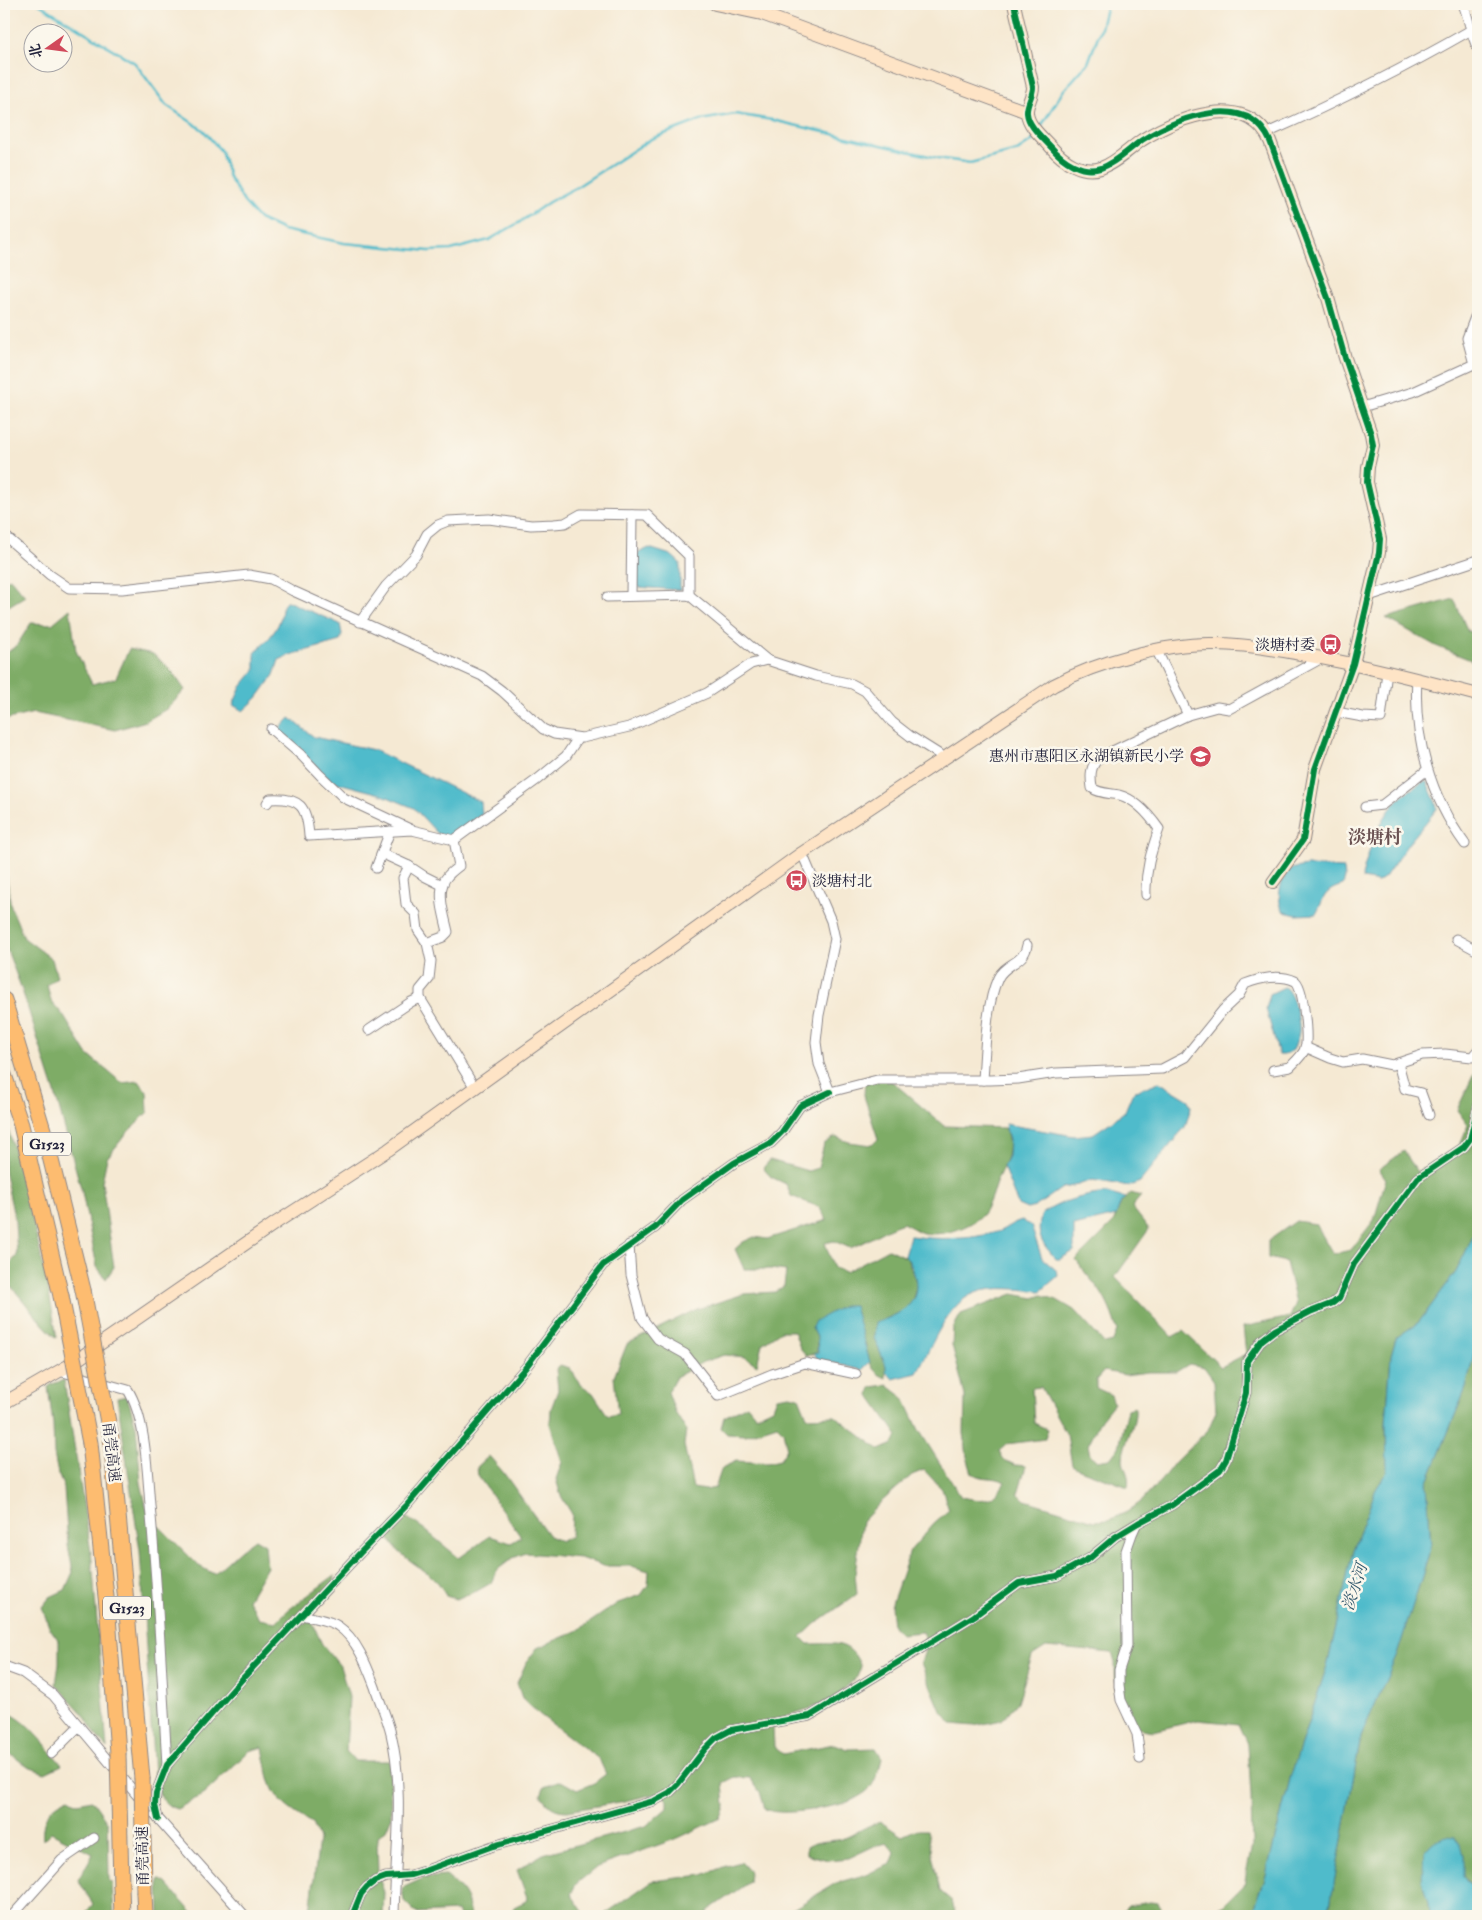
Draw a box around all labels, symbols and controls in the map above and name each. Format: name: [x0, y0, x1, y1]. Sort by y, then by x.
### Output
north arrow: [22, 22, 72, 72]
text: 北: [26, 42, 46, 60]
bus stop icon: 淡塘村委: [1319, 633, 1343, 657]
place label: 淡塘村委: [1255, 636, 1315, 655]
school or university icon: 惠州市惠阳区永湖镇新民小学: [1188, 744, 1212, 768]
place label: 惠州市惠阳区永湖镇新民小学: [989, 747, 1184, 766]
district label: 淡塘村: [1348, 826, 1402, 849]
bus stop icon: 淡塘村北: [784, 869, 808, 893]
place label: 淡塘村北: [812, 872, 872, 891]
road number: G1523: [23, 1132, 71, 1156]
street label: 甬莞高速: [98, 1421, 124, 1483]
water label: 淡水河: [1338, 1558, 1373, 1613]
road number: G1523: [103, 1596, 151, 1620]
street label: 甬莞高速: [133, 1826, 153, 1886]

